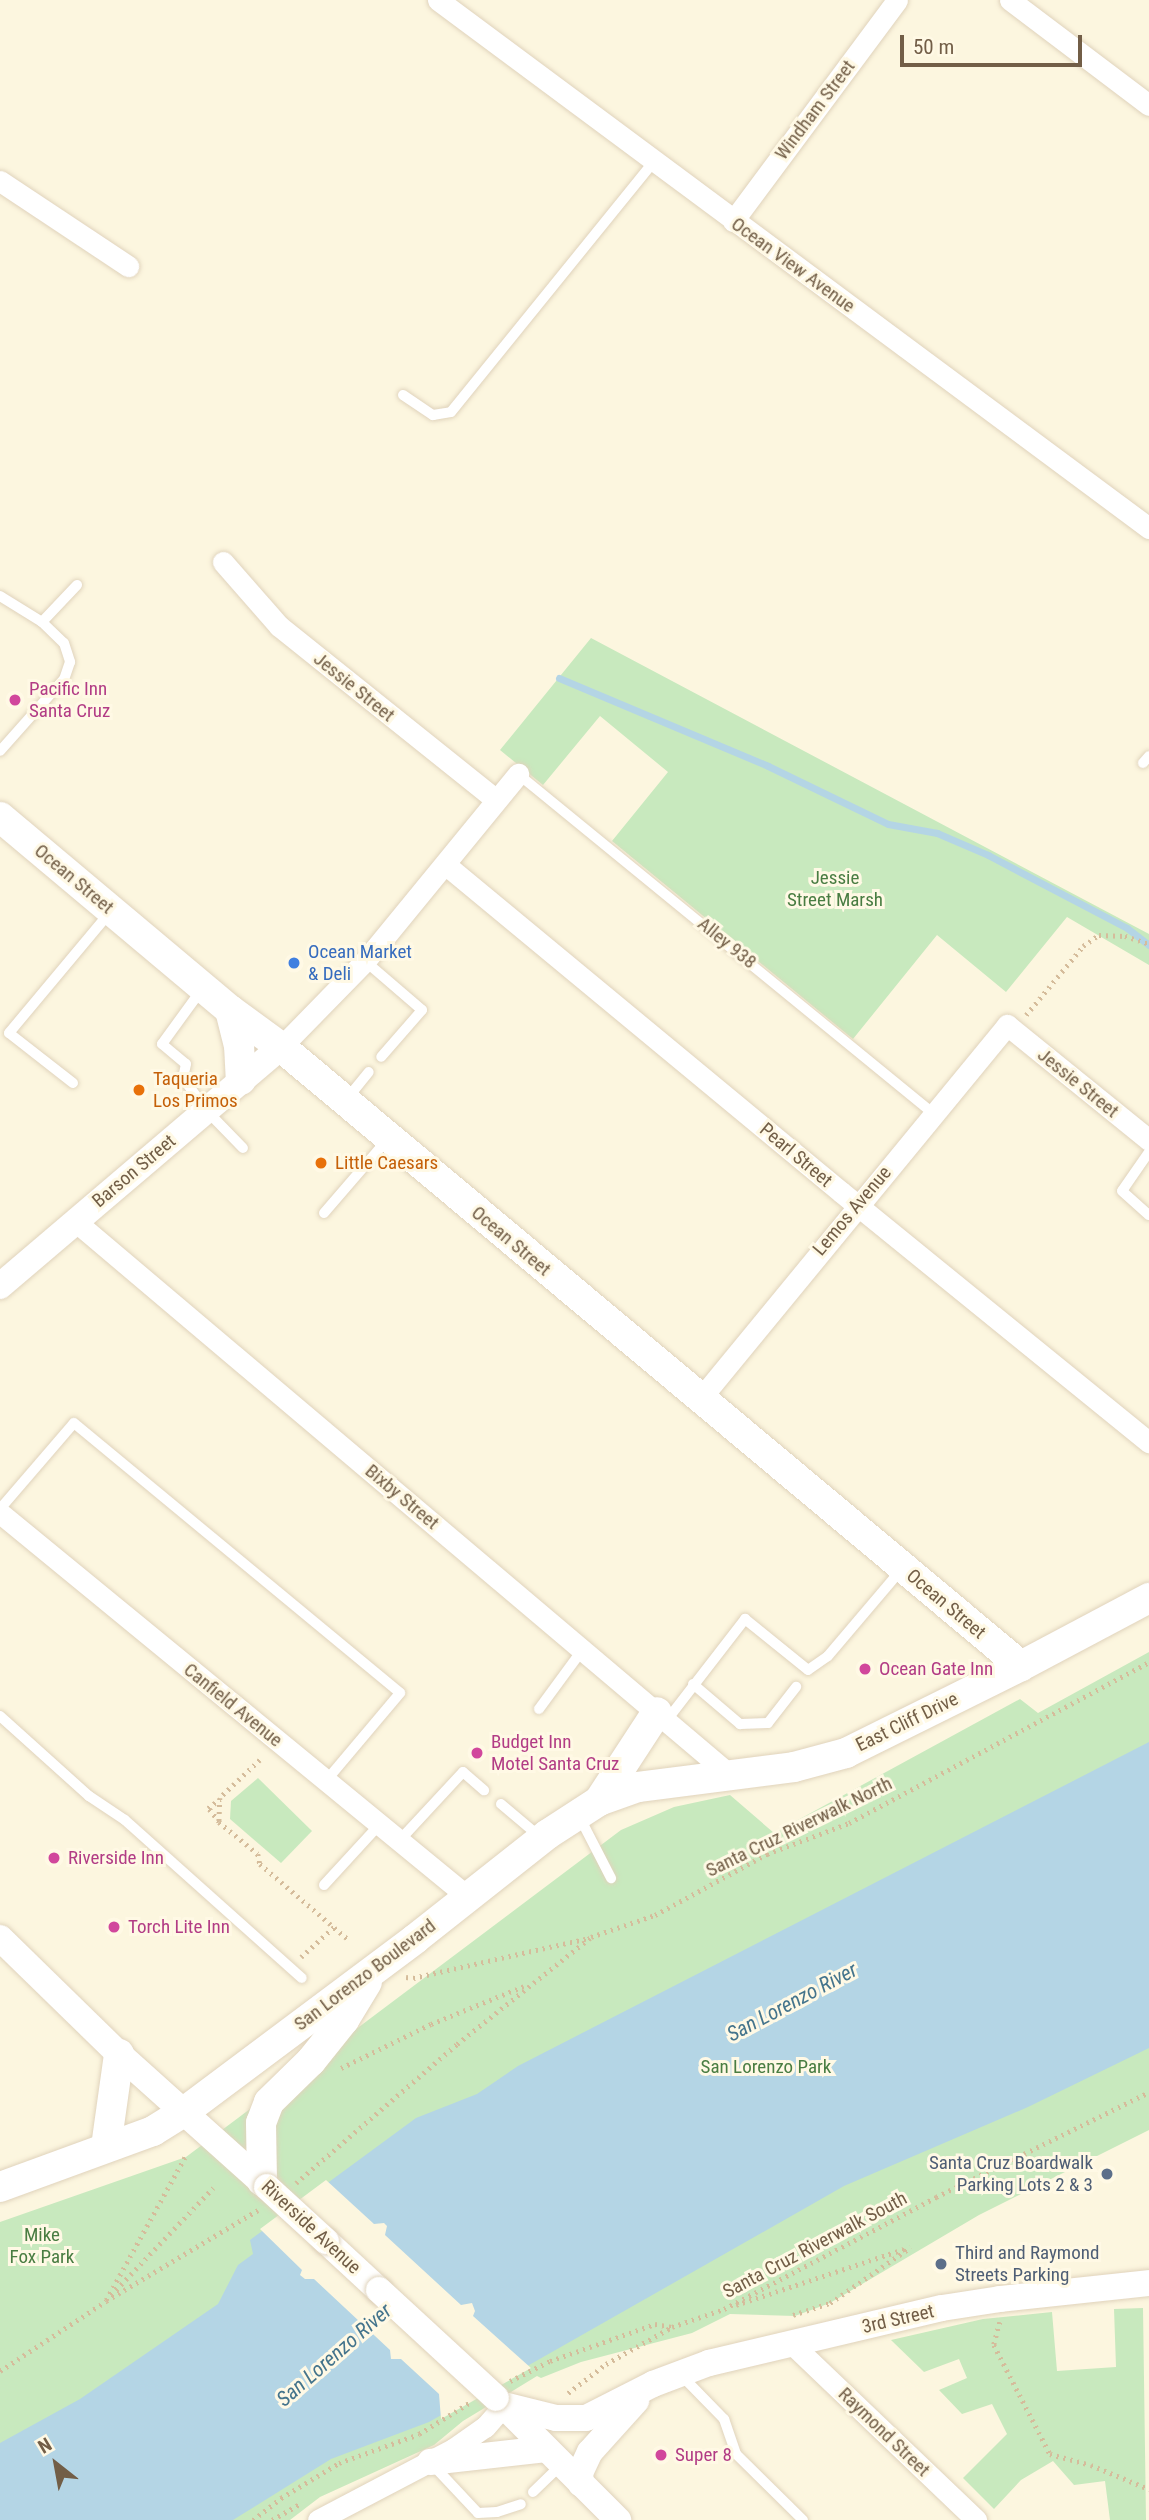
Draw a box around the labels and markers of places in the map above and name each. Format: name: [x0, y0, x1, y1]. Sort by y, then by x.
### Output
place label: Pacific Inn Santa Cruz: [29, 678, 110, 722]
marker: Pacific Inn Santa Cruz: [7, 692, 23, 708]
place label: Ocean Market & Deli: [308, 941, 412, 985]
marker: Ocean Market & Deli: [286, 955, 302, 971]
place label: Taqueria Los Primos: [153, 1068, 238, 1112]
marker: Taqueria Los Primos: [131, 1082, 147, 1098]
place label: Little Caesars: [335, 1152, 438, 1174]
marker: Little Caesars: [313, 1155, 329, 1171]
place label: Ocean Gate Inn: [879, 1658, 993, 1680]
marker: Ocean Gate Inn: [857, 1661, 873, 1677]
place label: Budget Inn Motel Santa Cruz: [491, 1731, 619, 1775]
marker: Budget Inn Motel Santa Cruz: [469, 1745, 485, 1761]
place label: Riverside Inn: [68, 1847, 164, 1869]
marker: Riverside Inn: [46, 1850, 62, 1866]
place label: Torch Lite Inn: [128, 1916, 230, 1938]
marker: Torch Lite Inn: [106, 1919, 122, 1935]
place label: Santa Cruz Boardwalk Parking Lots 2 & 3: [929, 2152, 1093, 2196]
marker: Santa Cruz Boardwalk Parking Lots 2 & 3: [1099, 2166, 1115, 2182]
place label: Third and Raymond Streets Parking: [955, 2242, 1099, 2286]
marker: Third and Raymond Streets Parking: [933, 2256, 949, 2272]
place label: Super 8: [675, 2444, 732, 2466]
marker: Super 8: [653, 2447, 669, 2463]

